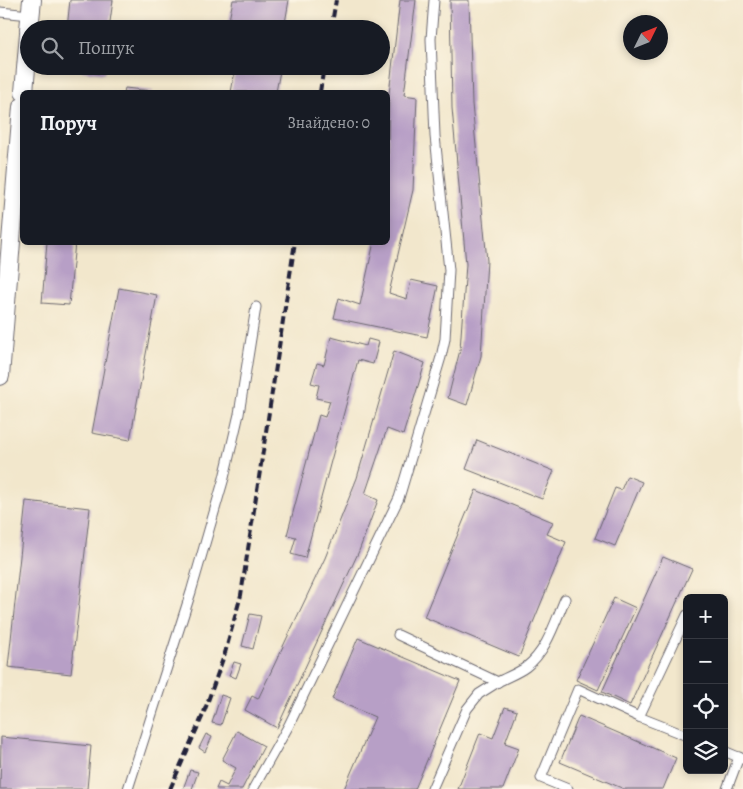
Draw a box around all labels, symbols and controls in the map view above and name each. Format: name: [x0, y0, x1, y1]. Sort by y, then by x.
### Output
north arrow: [623, 15, 668, 60]
search box: [20, 20, 390, 75]
icon: search: [38, 34, 66, 62]
text: Пошук: [78, 35, 135, 61]
text: Поруч: [40, 109, 97, 137]
text: Знайдено: 0: [288, 112, 370, 134]
map controls: [683, 594, 728, 774]
button: +: [683, 594, 728, 639]
button: −: [683, 639, 728, 684]
button: locate: [683, 684, 728, 729]
button: layers: [683, 729, 728, 774]

